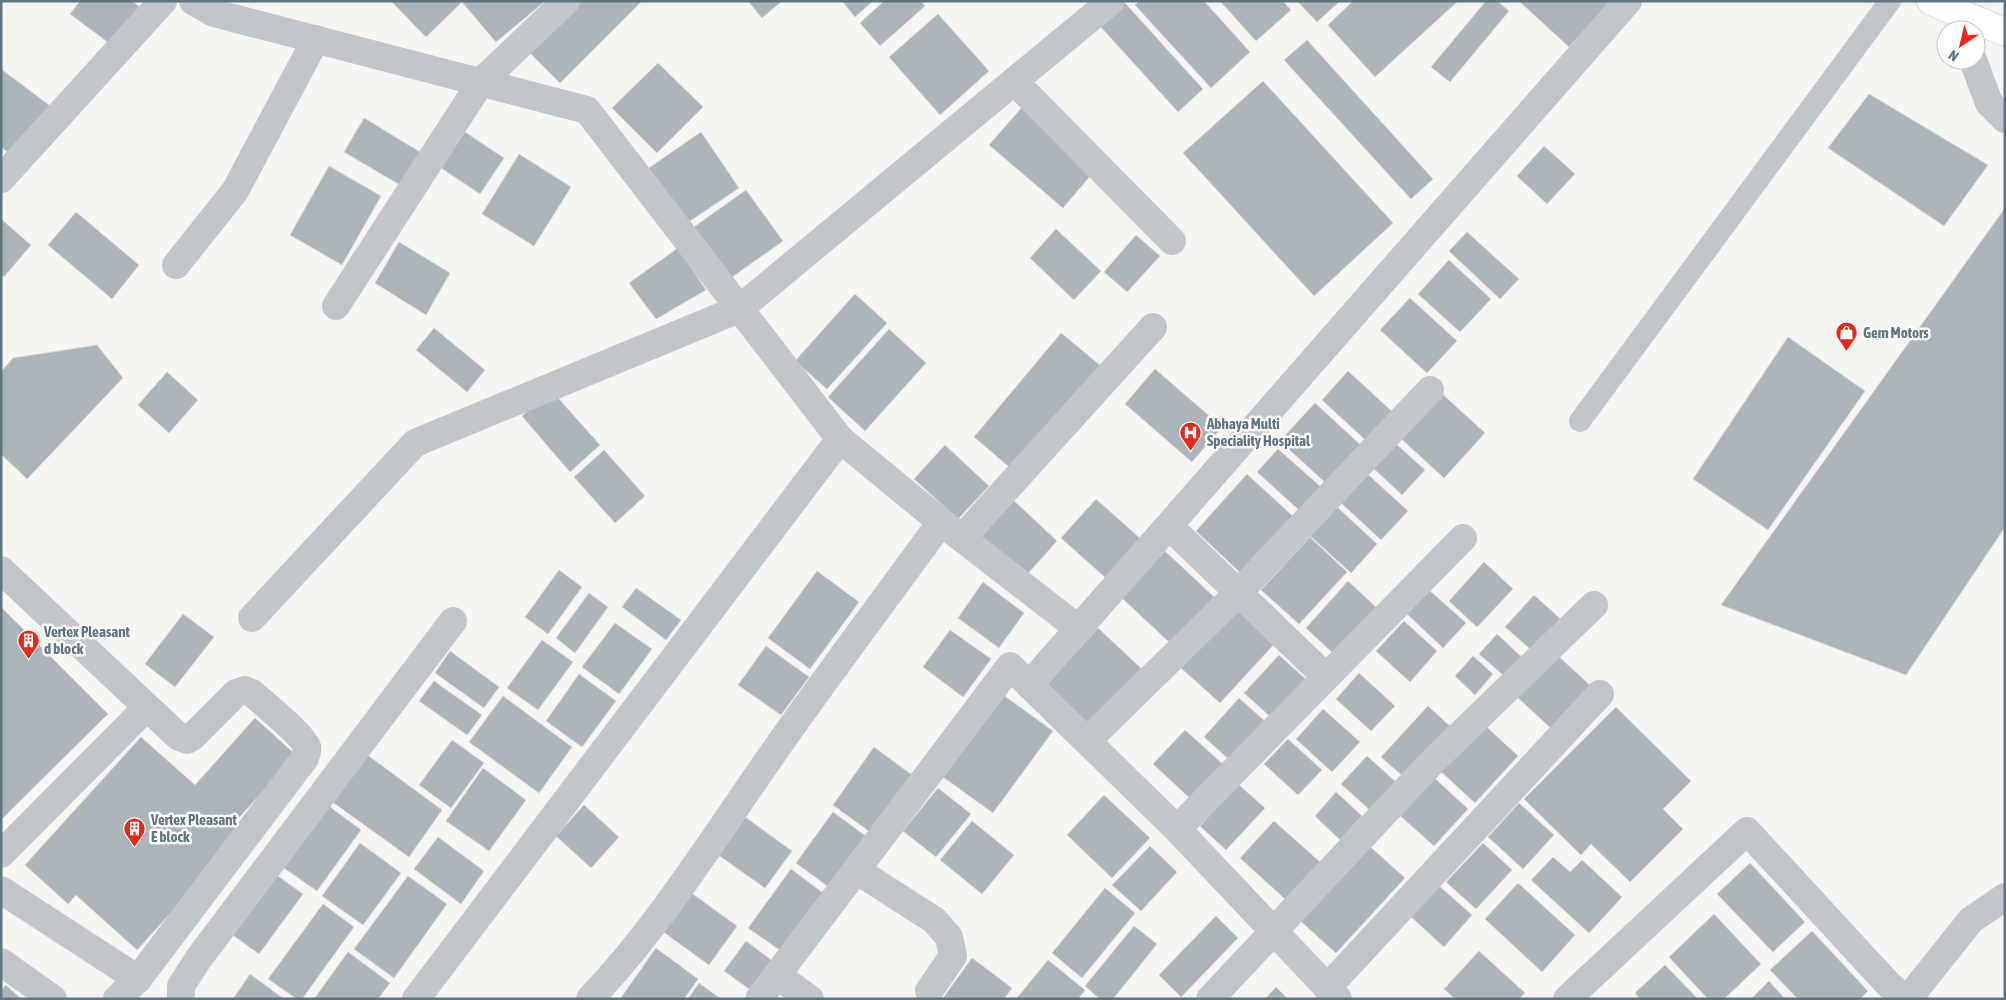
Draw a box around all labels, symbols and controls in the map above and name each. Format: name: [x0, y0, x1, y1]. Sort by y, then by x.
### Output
north arrow: [1936, 20, 1986, 70]
text: N: [1946, 47, 1962, 65]
shop icon: Gem Motors: [1835, 321, 1859, 352]
place label: Gem Motors: [1863, 324, 1929, 341]
place label: Abhaya Multi Speciality Hospital: [1206, 415, 1311, 449]
hospital icon: Abhaya Multi Speciality Hospital: [1179, 421, 1203, 452]
place label: Vertex Pleasant d block: [43, 623, 130, 657]
building icon: Vertex Pleasant d block: [16, 629, 40, 660]
place label: Vertex Pleasant E block: [150, 811, 237, 845]
building icon: Vertex Pleasant E block: [123, 817, 147, 848]

